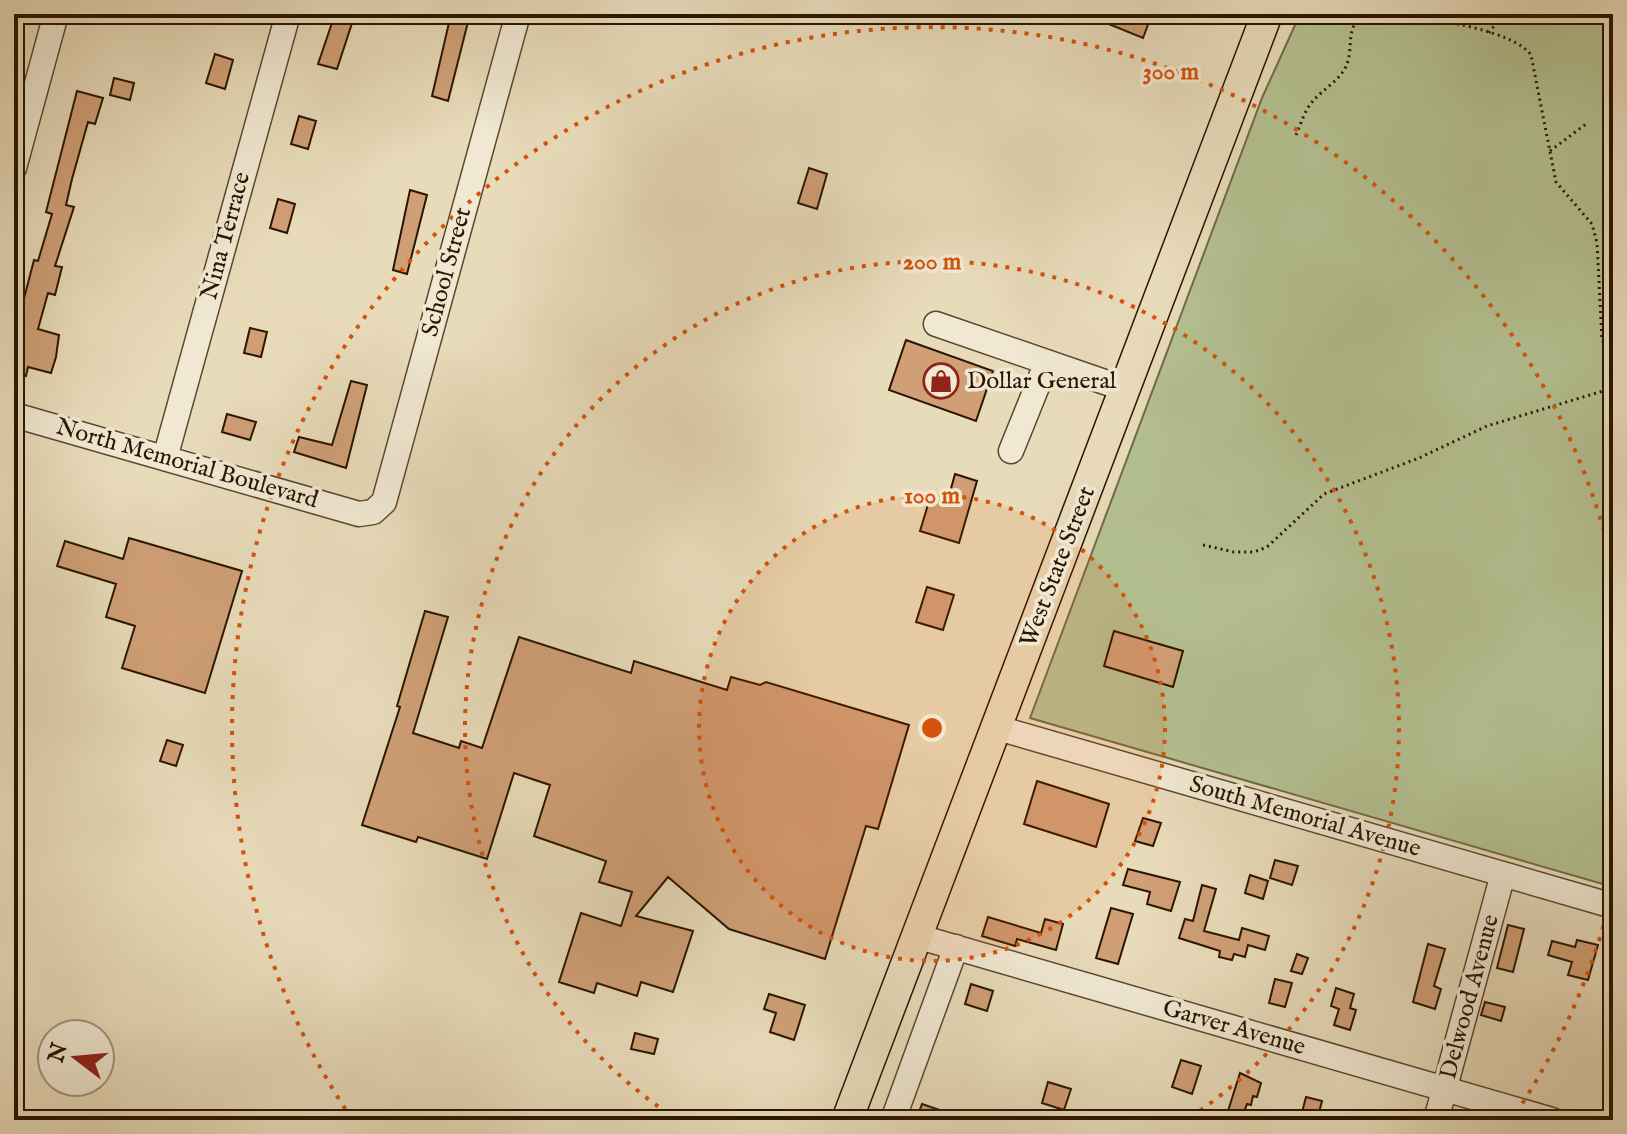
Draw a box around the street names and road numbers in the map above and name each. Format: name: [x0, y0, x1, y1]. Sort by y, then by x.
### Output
street label: Nina Terrace: [194, 169, 258, 303]
street label: School Street: [415, 204, 479, 340]
street label: North Memorial Boulevard: [52, 412, 322, 516]
street label: West State Street: [1013, 482, 1103, 652]
street label: South Memorial Avenue: [1186, 769, 1424, 865]
street label: Delwood Avenue: [1433, 911, 1507, 1083]
street label: Garver Avenue: [1159, 993, 1309, 1063]

